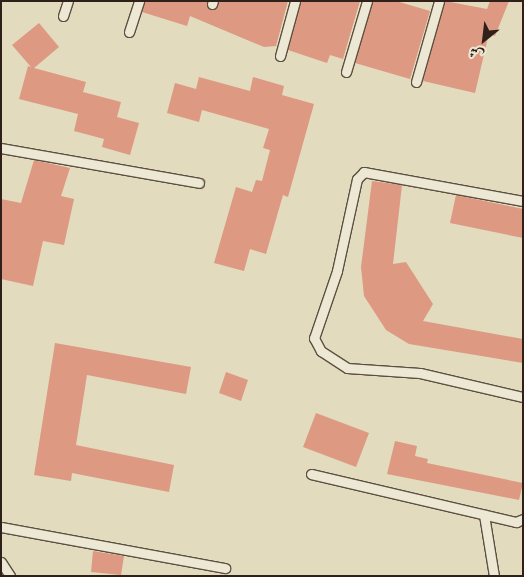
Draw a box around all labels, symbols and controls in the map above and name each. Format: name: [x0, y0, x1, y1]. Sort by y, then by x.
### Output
north arrow: [459, 15, 509, 65]
text: ش: [466, 42, 487, 65]

